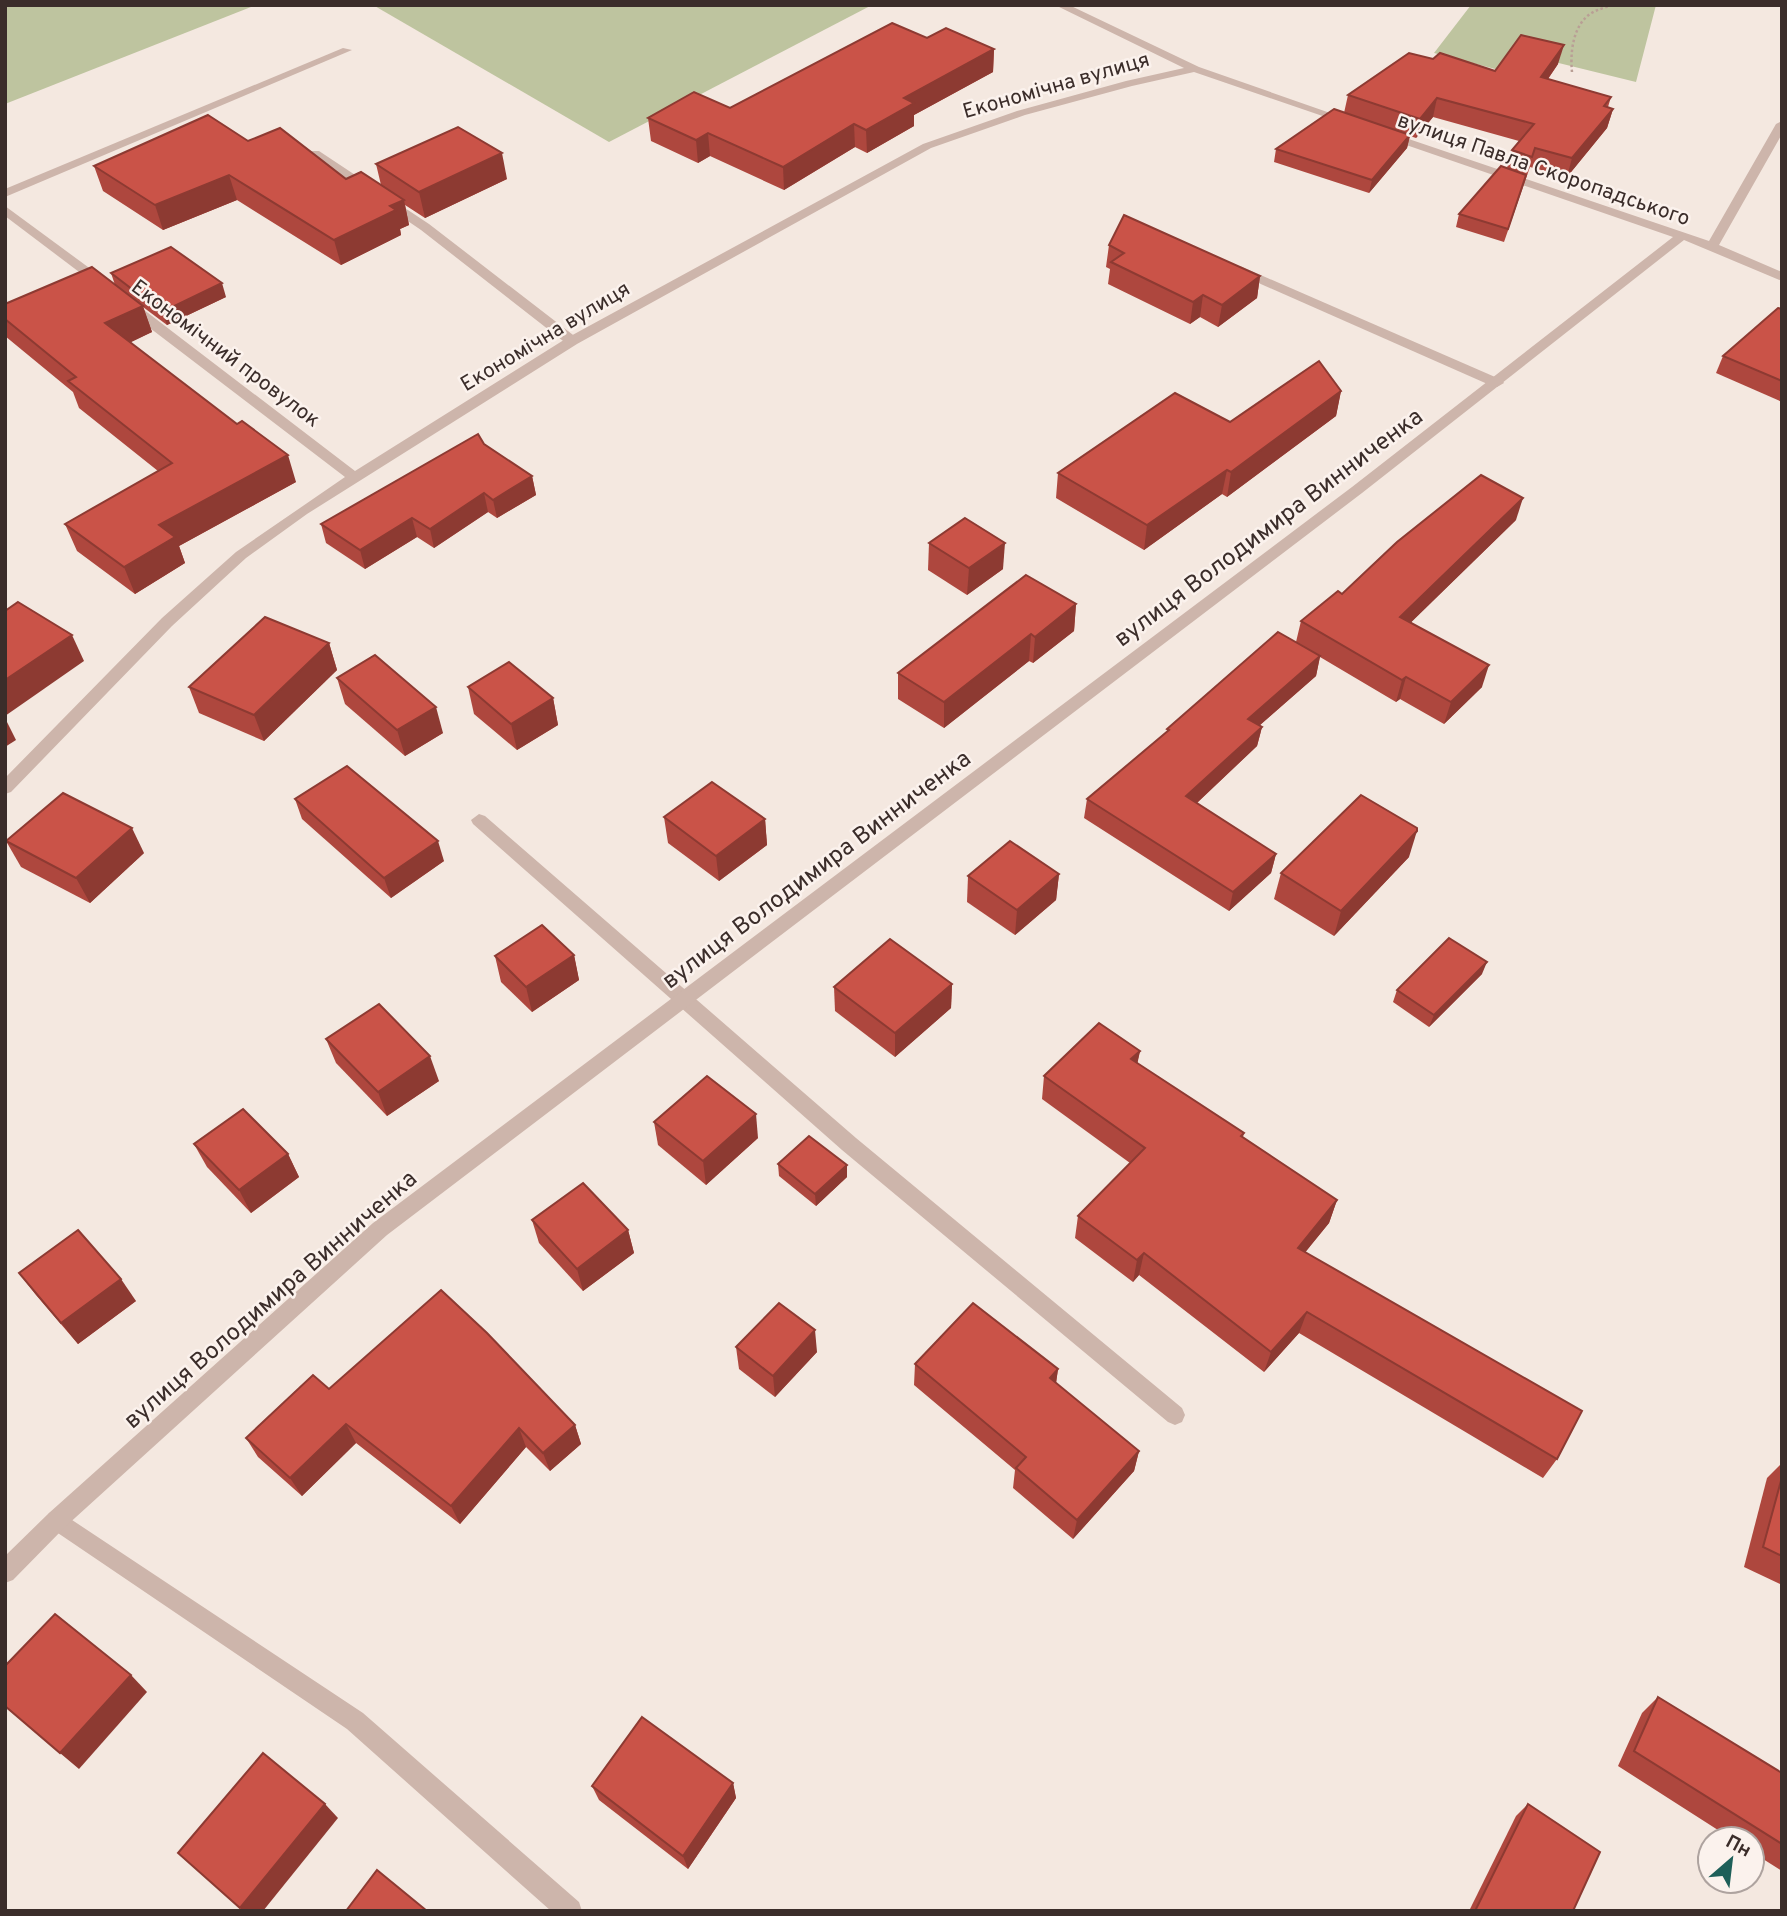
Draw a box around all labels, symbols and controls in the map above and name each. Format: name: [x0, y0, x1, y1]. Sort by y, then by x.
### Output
street label: Економічна вулиця: [960, 47, 1153, 126]
street label: вулиця Павла Скоропадського: [1394, 108, 1693, 233]
street label: Економічний провулок: [125, 274, 325, 434]
street label: Економічна вулиця: [456, 276, 636, 399]
street label: вулиця Володимира Винниченка: [1109, 403, 1430, 655]
street label: вулиця Володимира Винниченка: [657, 745, 978, 997]
street label: вулиця Володимира Винниченка: [118, 1165, 424, 1436]
north arrow: [1696, 1825, 1766, 1895]
text: Пн: [1721, 1830, 1755, 1863]

